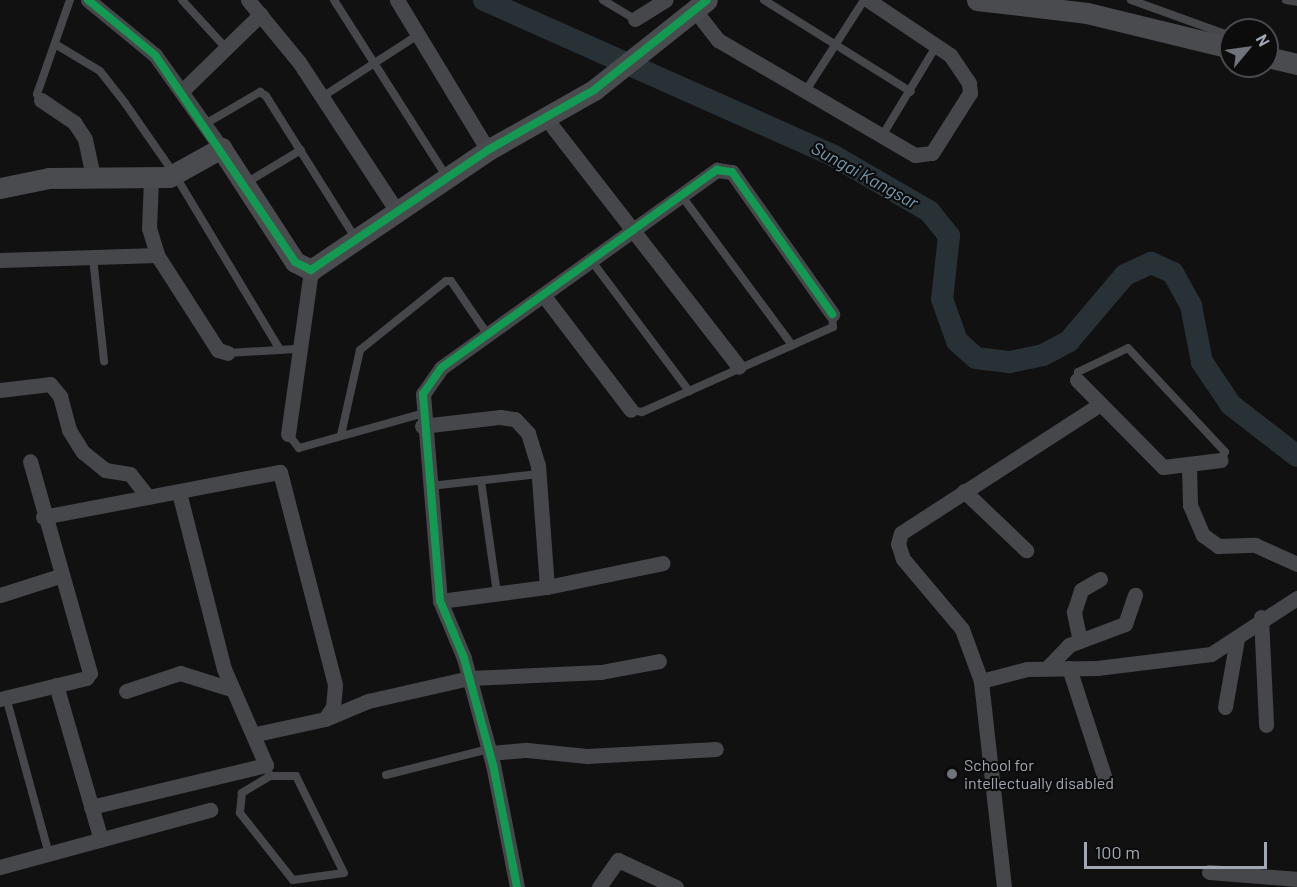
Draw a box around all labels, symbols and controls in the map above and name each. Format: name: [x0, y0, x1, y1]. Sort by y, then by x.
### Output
north arrow: [1219, 18, 1279, 78]
text: N: [1253, 31, 1274, 49]
water label: Sungai Kangsar: [808, 137, 922, 213]
place label: School for intellectually disabled: [964, 755, 1114, 793]
marker: School for intellectually disabled: [945, 767, 959, 781]
scale bar: [1087, 830, 1270, 868]
text: 100 m: [1095, 841, 1140, 863]

